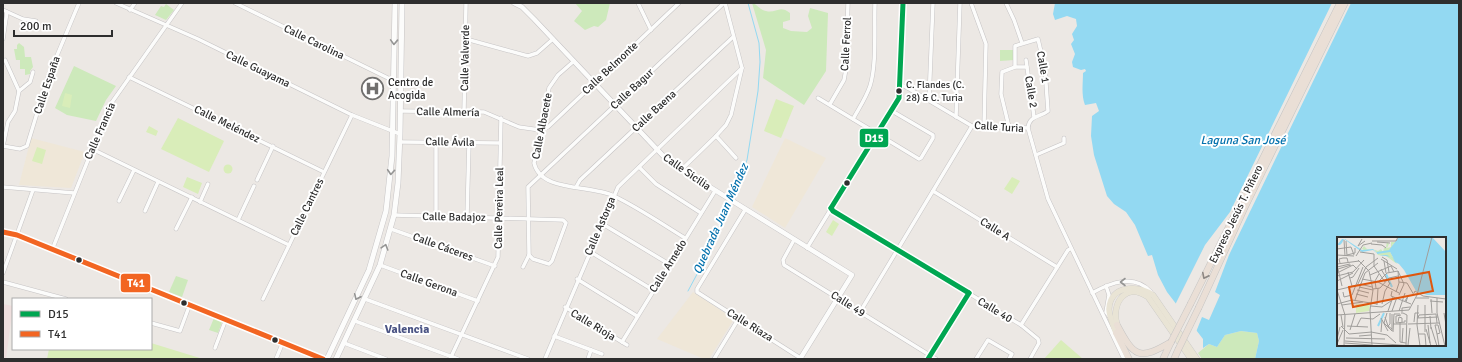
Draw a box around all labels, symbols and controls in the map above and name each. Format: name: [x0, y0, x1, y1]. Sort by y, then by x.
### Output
scale bar: [14, 12, 112, 38]
street label: Calle Ferrol: [838, 17, 854, 71]
text: 200 m: [20, 19, 52, 34]
street label: Calle Carolina: [282, 22, 347, 62]
street label: Calle Valverde: [458, 25, 472, 91]
one-way arrow: [389, 39, 398, 45]
street label: Calle Belmonte: [579, 39, 641, 97]
street label: Calle Guayama: [224, 48, 293, 90]
street label: Calle 1: [1034, 50, 1052, 84]
street label: Calle España: [31, 54, 63, 116]
street label: Calle Bagur: [608, 66, 656, 112]
hospital icon: Centro de Acogida: [360, 75, 386, 101]
street label: Calle 2: [1022, 75, 1040, 109]
place label: Centro de Acogida: [388, 76, 433, 102]
place label: C. Flandes (C. 28) & C. Turia: [906, 79, 965, 104]
marker: C. Flandes (C. 28) & C. Turia: [894, 86, 904, 96]
street label: Calle Baena: [629, 87, 679, 135]
street label: Calle Albacete: [529, 92, 555, 160]
street label: Calle Francia: [82, 100, 119, 162]
street label: Calle Meléndez: [192, 102, 262, 146]
street label: Calle Almería: [416, 105, 480, 119]
street label: Calle Turia: [974, 119, 1025, 135]
line badge: D15: [859, 128, 889, 148]
text: D15: [864, 132, 884, 145]
water label: Laguna San José: [1200, 133, 1287, 148]
street label: Calle Ávila: [425, 134, 475, 149]
street label: Calle Sicilia: [661, 151, 714, 193]
water label: Quebrada Juan Méndez: [690, 160, 753, 277]
street label: Expreso Jesús T. Piñero: [1206, 162, 1266, 265]
street label: Calle Pereira Leal: [492, 167, 506, 249]
one-way arrow: [386, 169, 395, 175]
street label: Calle Cantres: [287, 176, 327, 238]
unlabelled marker: [842, 178, 852, 188]
street label: Calle Astorga: [582, 194, 618, 257]
street label: Calle Badajoz: [422, 210, 486, 224]
street label: Calle A: [978, 215, 1013, 243]
street label: Calle Cáceres: [411, 230, 475, 264]
street label: Calle Arnedo: [647, 237, 690, 295]
inset map: [1337, 237, 1446, 346]
one-way arrow: [380, 243, 389, 250]
unlabelled marker: [74, 255, 84, 265]
street label: Calle Gerona: [399, 267, 460, 300]
one-way arrow: [1202, 272, 1210, 280]
line badge: T41: [120, 273, 151, 293]
text: T41: [127, 277, 145, 290]
one-way arrow: [1120, 278, 1126, 286]
street label: Calle 49: [828, 288, 868, 320]
one-way arrow: [354, 292, 362, 300]
street label: Calle 40: [975, 295, 1015, 325]
legend: [12, 298, 152, 350]
unlabelled marker: [179, 298, 189, 308]
street label: Calle Rioja: [568, 306, 618, 344]
street label: Calle Riaza: [725, 306, 776, 345]
text: D15: [48, 307, 69, 322]
district label: Valencia: [385, 322, 429, 337]
text: T41: [48, 327, 67, 342]
unlabelled marker: [270, 335, 280, 345]

